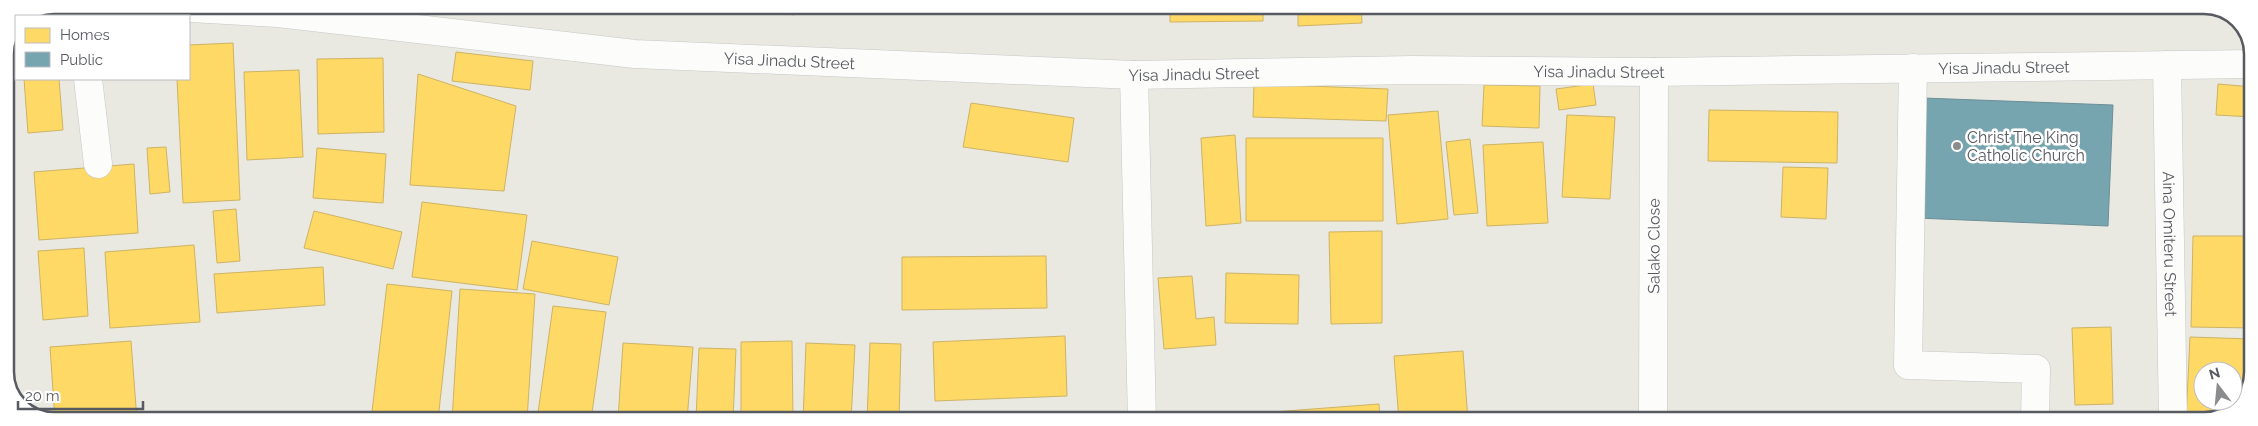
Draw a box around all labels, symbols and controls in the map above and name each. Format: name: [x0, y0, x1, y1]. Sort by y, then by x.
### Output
legend: [15, 15, 190, 80]
text: Homes: [60, 26, 110, 44]
street label: Yisa Jinadu Street: [723, 49, 856, 73]
text: Public: [60, 51, 103, 69]
street label: Yisa Jinadu Street: [1938, 57, 2070, 78]
street label: Yisa Jinadu Street: [1533, 62, 1665, 82]
street label: Yisa Jinadu Street: [1128, 64, 1260, 85]
place label: Christ The King Catholic Church: [1967, 128, 2085, 165]
marker: Christ The King Catholic Church: [1951, 140, 1963, 152]
street label: Aina Omiteru Street: [2159, 171, 2180, 317]
street label: Salako Close: [1644, 198, 1664, 294]
north arrow: [2193, 361, 2243, 411]
text: N: [2207, 364, 2222, 383]
scale bar: [18, 378, 142, 410]
text: 20 m: [25, 387, 60, 405]

